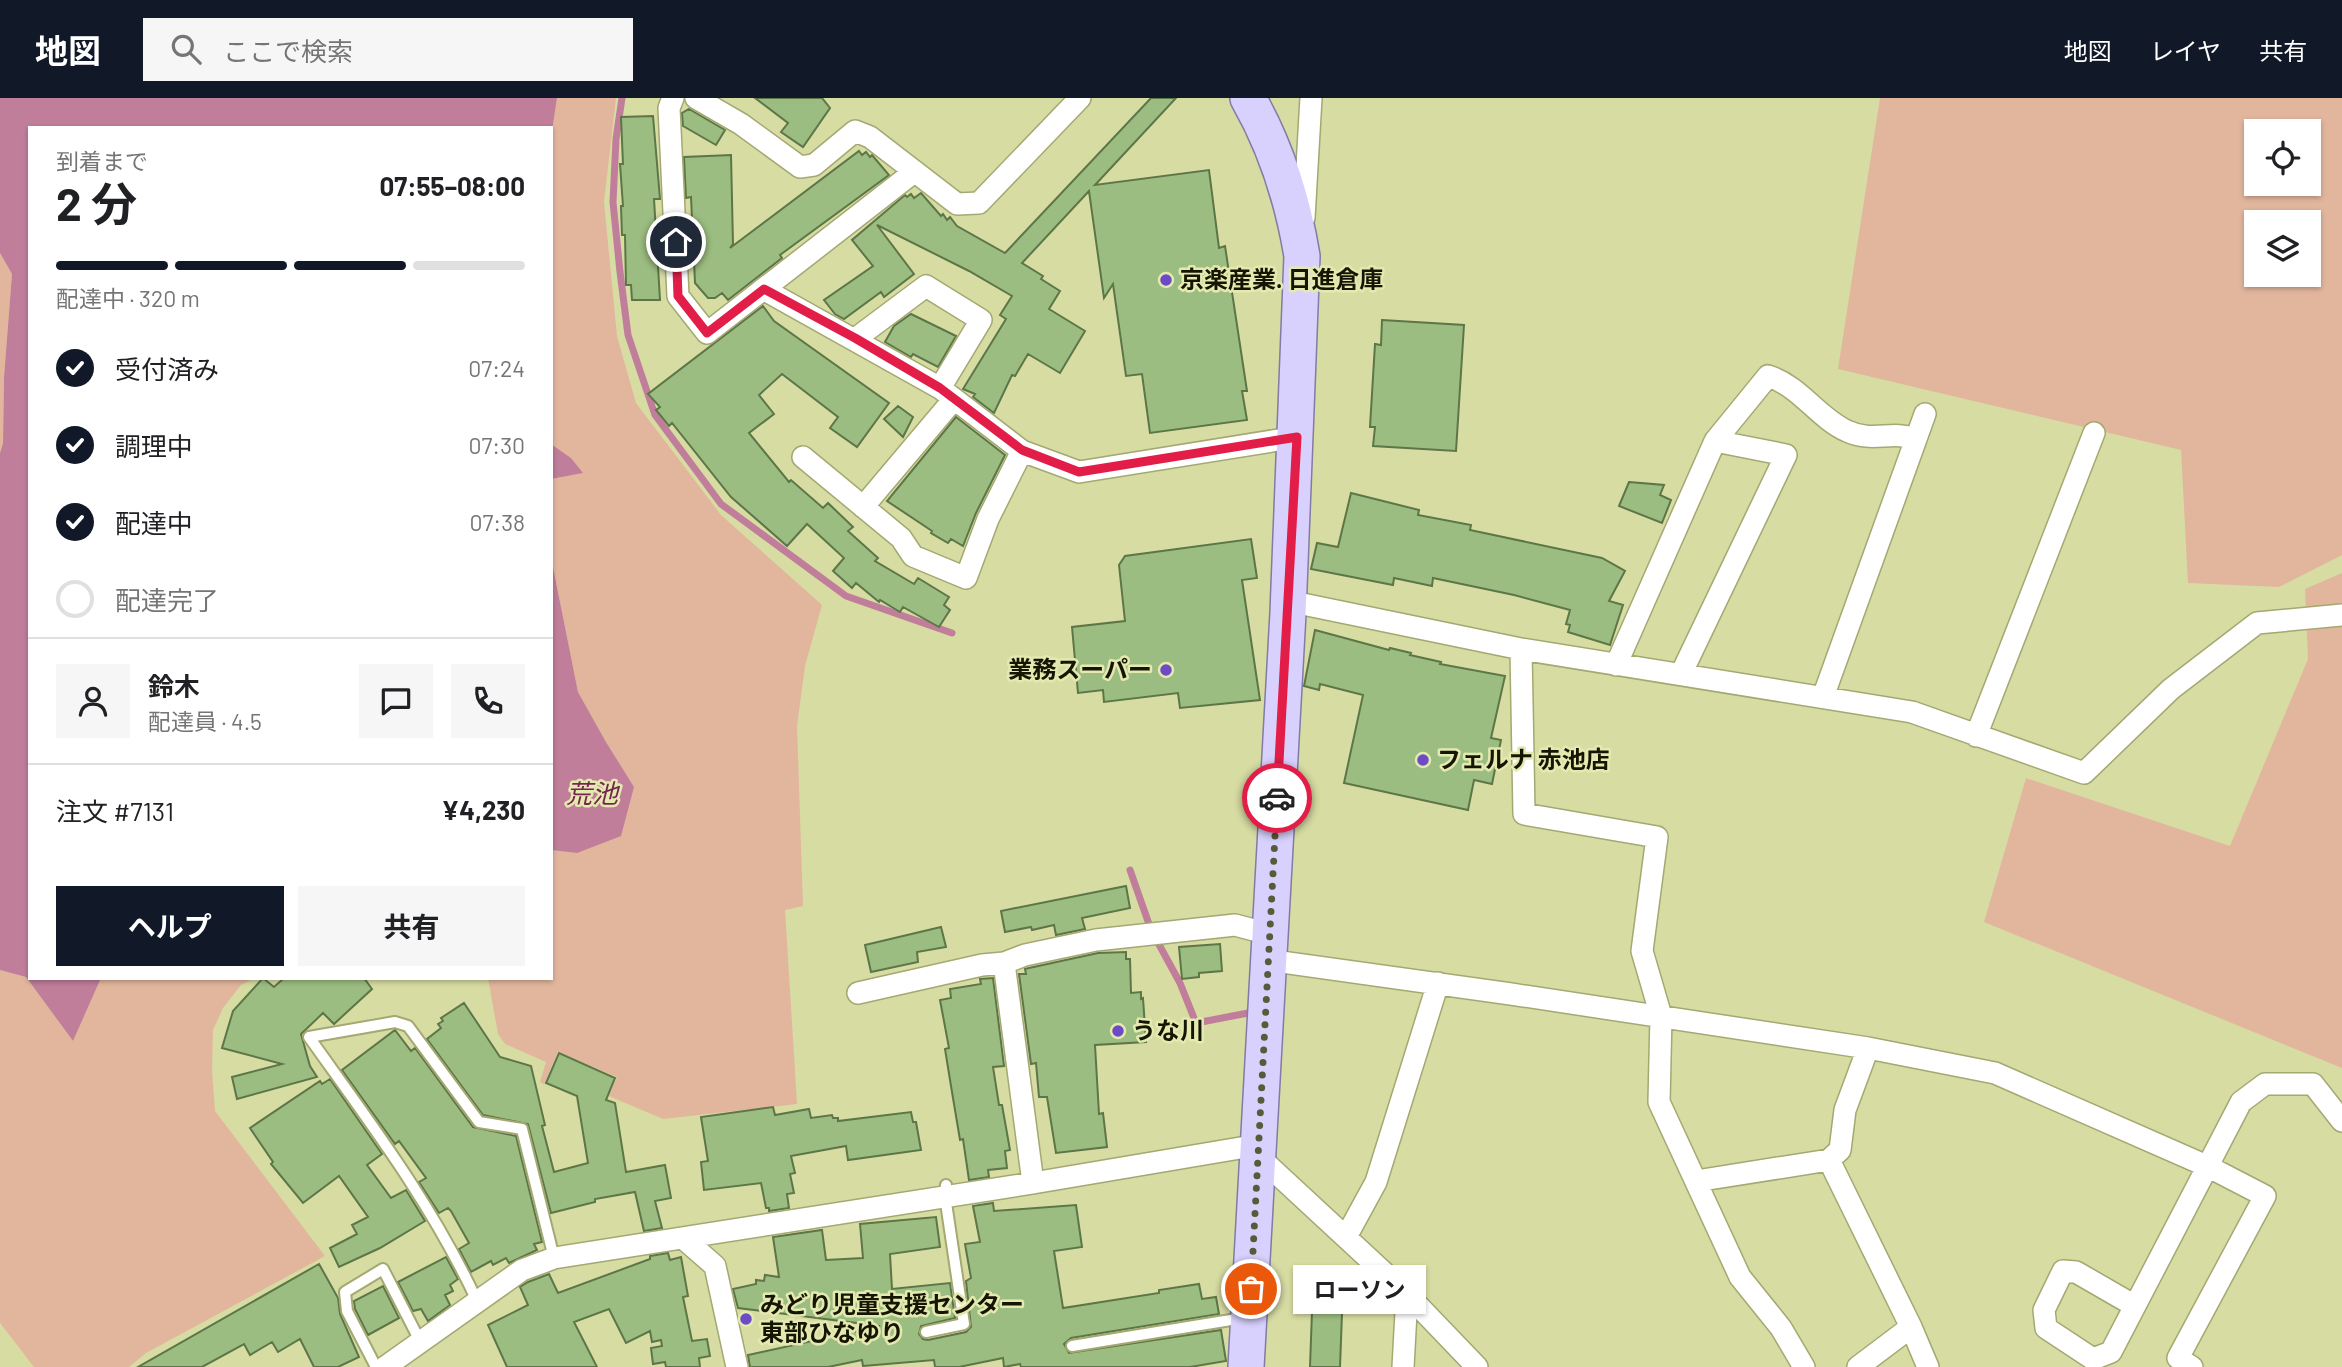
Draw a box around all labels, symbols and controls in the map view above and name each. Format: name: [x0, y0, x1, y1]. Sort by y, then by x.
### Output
search box: [143, 18, 633, 81]
text: 地図: [35, 30, 101, 70]
icon: search: [167, 30, 205, 68]
text: ここで検索: [223, 35, 353, 66]
text: 地図: [2064, 36, 2112, 65]
text: レイヤ: [2150, 36, 2221, 65]
text: 共有: [2259, 36, 2307, 65]
map controls: [2244, 119, 2321, 287]
button: locate: [2244, 119, 2321, 196]
text: 到着まで: [56, 147, 148, 175]
text: 07:55–08:00: [379, 170, 525, 201]
text: 2 分: [56, 175, 137, 230]
button: layers: [2244, 210, 2321, 287]
pin: [646, 212, 706, 272]
icon: home: [657, 223, 695, 261]
place label: 京楽産業. 日進倉庫: [1180, 264, 1383, 293]
marker: 京楽産業. 日進倉庫: [1158, 272, 1174, 288]
text: 配達中 · 320 m: [56, 284, 200, 312]
icon: check: [56, 349, 94, 387]
text: 受付済み: [115, 353, 219, 384]
text: 07:24: [468, 354, 525, 382]
icon: check: [56, 426, 94, 464]
text: 調理中: [115, 430, 193, 461]
text: 07:30: [468, 431, 525, 459]
icon: check: [56, 503, 94, 541]
text: 配達中: [115, 507, 193, 538]
text: 07:38: [470, 508, 525, 536]
text: 配達完了: [115, 584, 219, 615]
place label: 業務スーパー: [1008, 654, 1152, 683]
marker: 業務スーパー: [1158, 662, 1174, 678]
button: person: [56, 664, 130, 738]
button: chat: [359, 664, 433, 738]
button: phone: [451, 664, 525, 738]
text: 鈴木: [148, 670, 200, 701]
text: 配達員 · 4.5: [148, 707, 262, 735]
place label: フェルナ 赤池店: [1437, 744, 1610, 773]
marker: フェルナ 赤池店: [1415, 752, 1431, 768]
courier: [1242, 763, 1312, 833]
water label: 荒池: [566, 777, 621, 808]
icon: car: [1258, 779, 1296, 817]
text: ¥4,230: [441, 794, 525, 825]
text: 注文 #7131: [56, 795, 174, 826]
button: ヘルプ: [56, 886, 284, 966]
button: 共有: [298, 886, 525, 966]
place label: うな川: [1132, 1015, 1204, 1044]
marker: うな川: [1110, 1023, 1126, 1039]
pin: [1221, 1259, 1281, 1319]
callout: ローソン: [1293, 1264, 1426, 1314]
icon: bag: [1232, 1270, 1270, 1308]
text: ローソン: [1314, 1275, 1406, 1303]
place label: みどり児童支援センター 東部ひなゆり: [760, 1289, 1024, 1346]
marker: みどり児童支援センター 東部ひなゆり: [738, 1311, 754, 1327]

